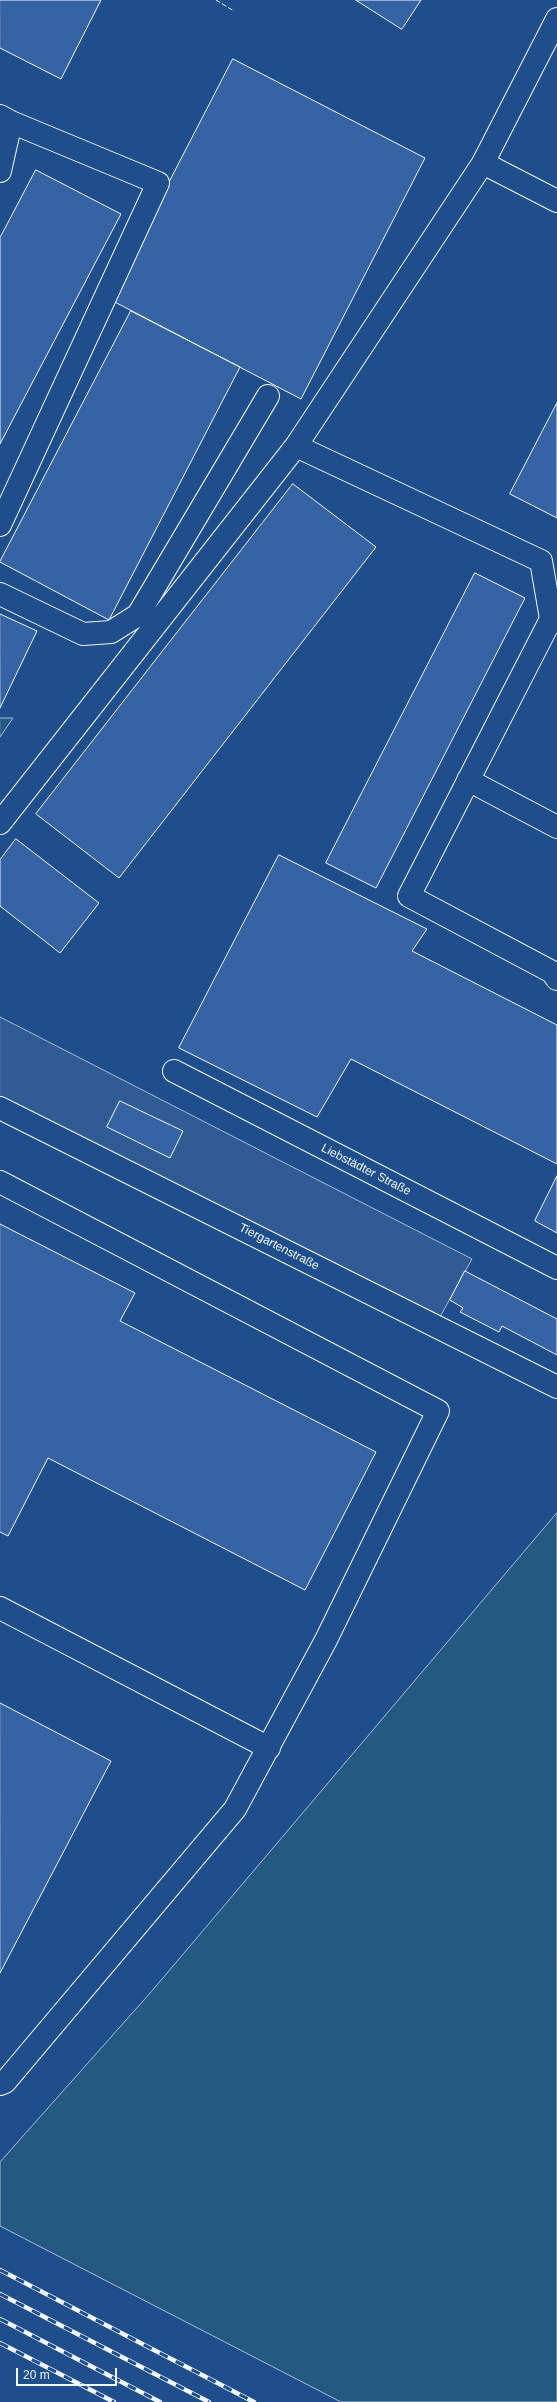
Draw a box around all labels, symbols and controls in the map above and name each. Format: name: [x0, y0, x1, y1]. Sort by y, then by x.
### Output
street label: Liebstädter Straße: [319, 1141, 413, 1199]
street label: Tiergartenstraße: [236, 1221, 322, 1273]
scale bar: [18, 2360, 119, 2386]
text: 20 m: [23, 2368, 50, 2382]

